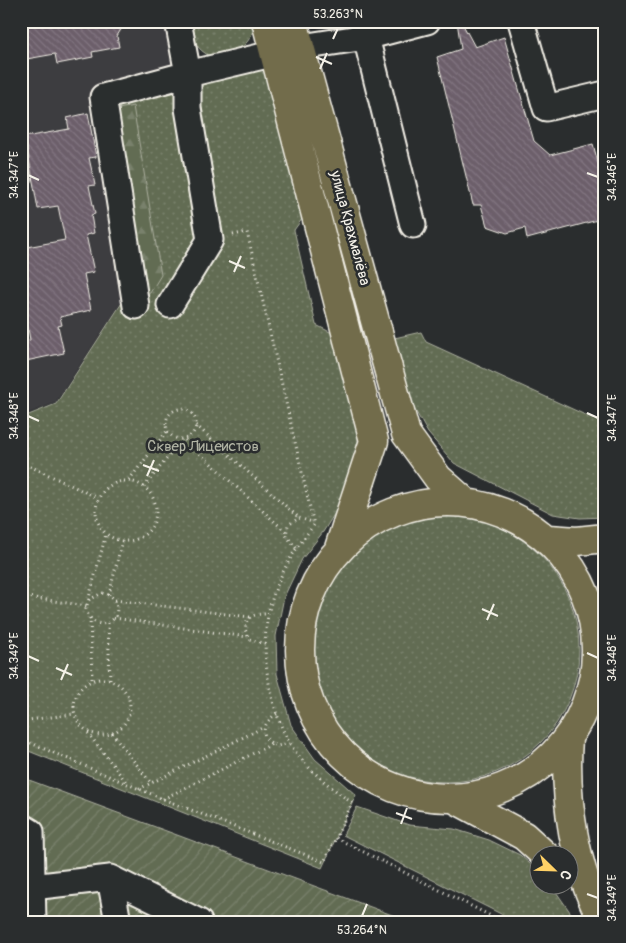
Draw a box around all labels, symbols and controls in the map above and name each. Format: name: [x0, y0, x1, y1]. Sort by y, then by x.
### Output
text: 53.263°N: [313, 7, 363, 22]
text: 34.347°E: [7, 151, 22, 199]
text: 34.346°E: [605, 153, 620, 201]
street label: улица Крахмалёва: [325, 168, 374, 287]
text: 34.348°E: [7, 392, 22, 440]
text: 34.347°E: [605, 394, 620, 442]
park label: Сквер Лицеистов: [147, 437, 259, 456]
text: 34.349°E: [7, 632, 22, 680]
text: 34.348°E: [605, 634, 620, 682]
north arrow: [528, 846, 578, 896]
text: С: [556, 868, 575, 883]
text: 34.349°E: [605, 874, 620, 922]
text: 53.264°N: [337, 923, 387, 938]

